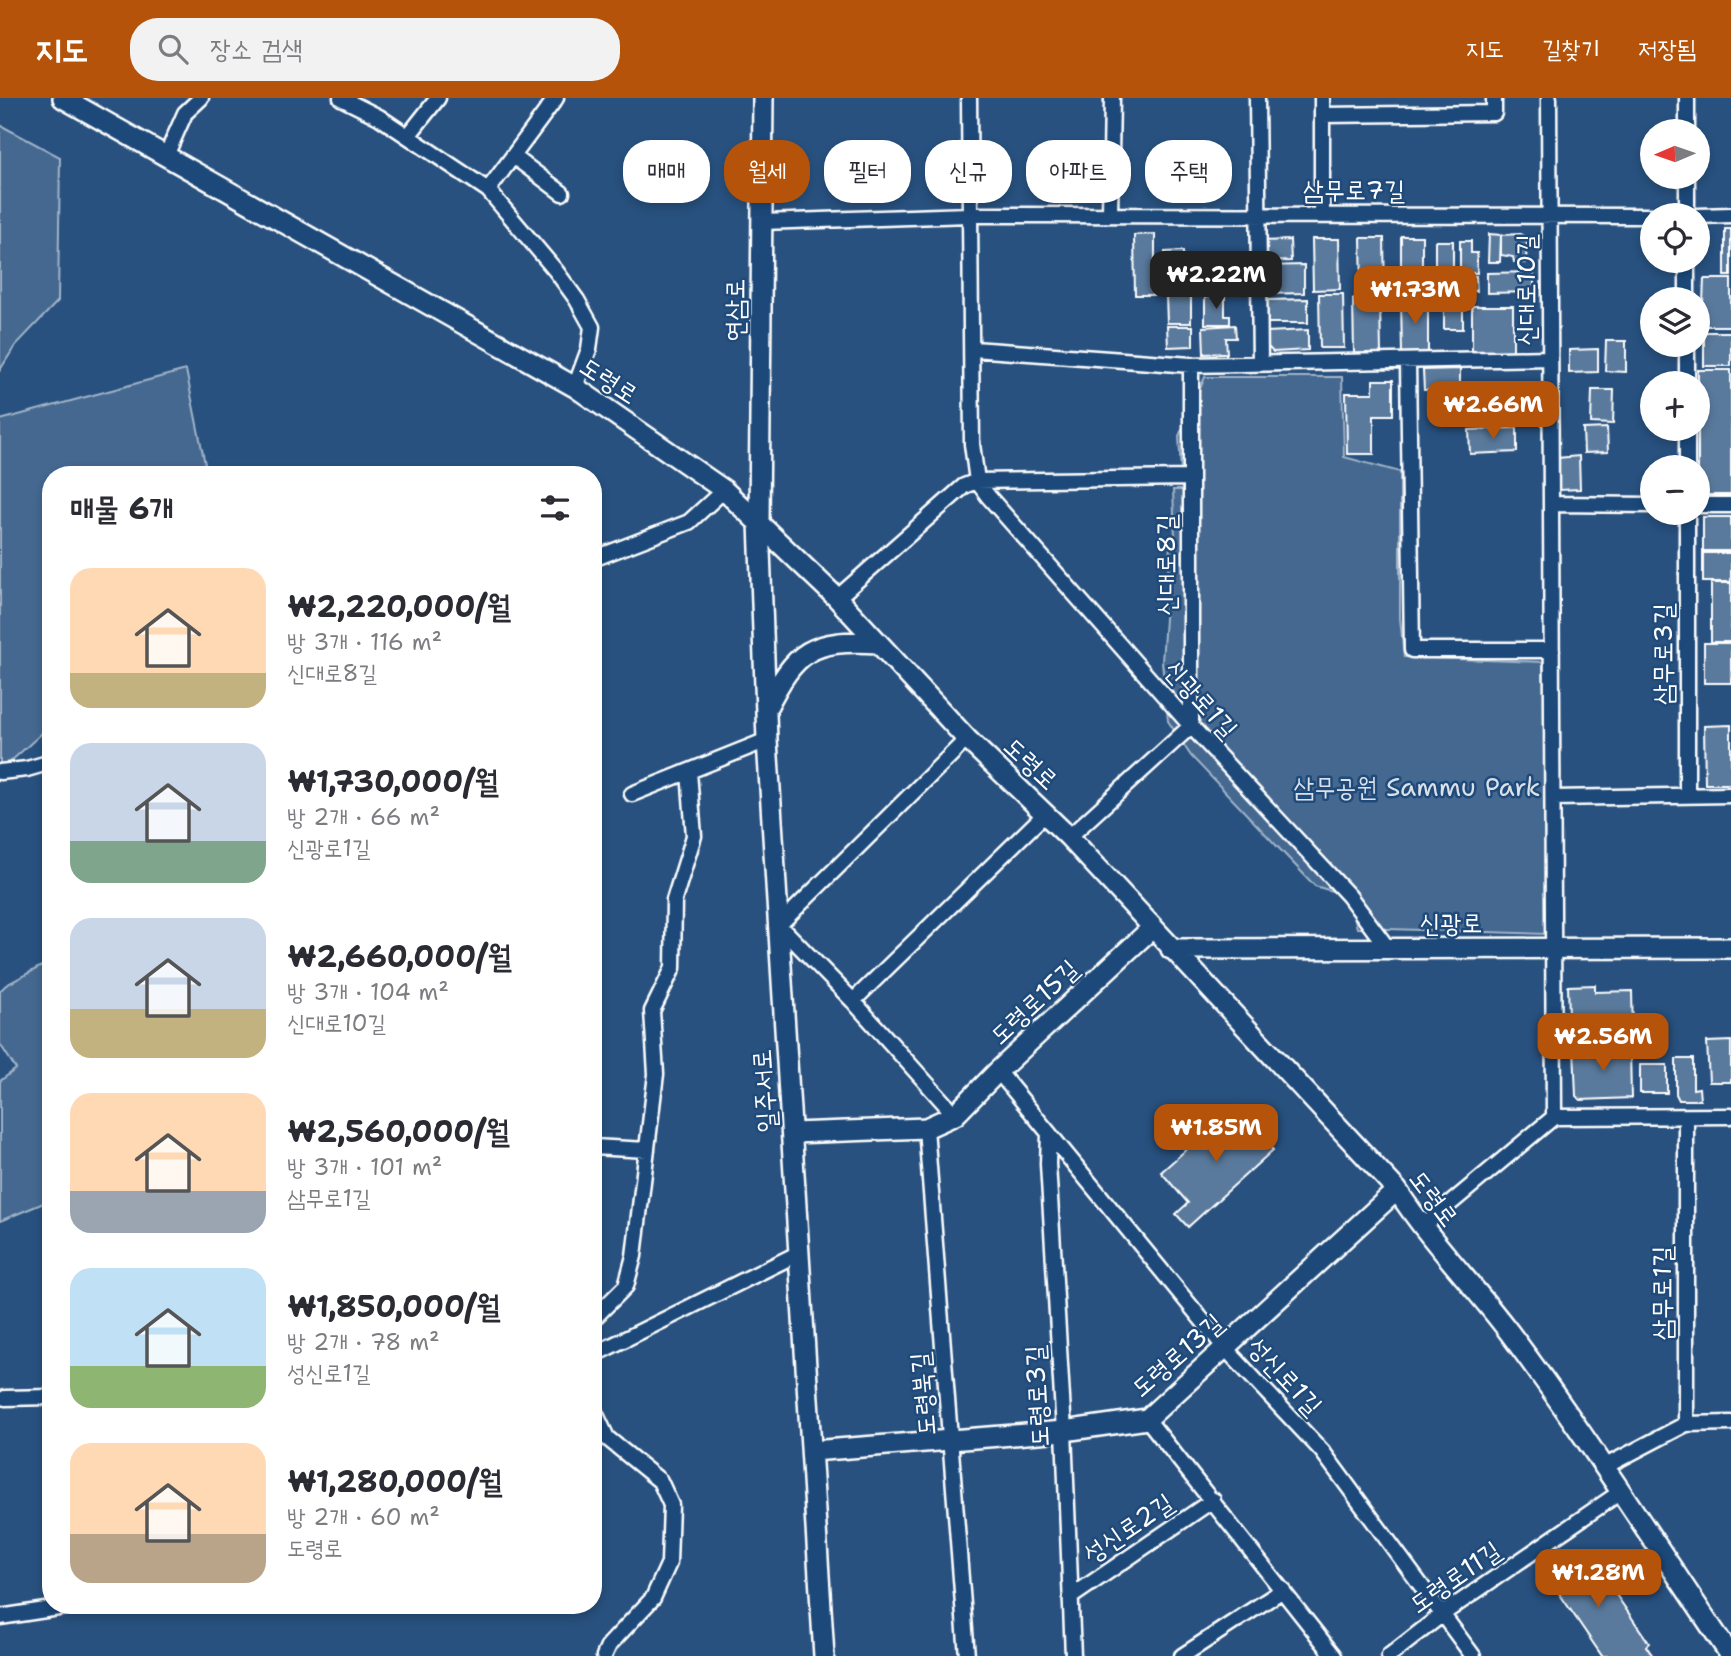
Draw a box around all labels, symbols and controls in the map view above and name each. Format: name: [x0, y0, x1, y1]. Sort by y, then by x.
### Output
search box: [130, 18, 620, 81]
text: 지도: [35, 27, 88, 72]
icon: search: [154, 30, 192, 68]
text: 장소 검색: [210, 31, 303, 66]
text: 지도: [1466, 33, 1504, 65]
text: 길찾기: [1542, 33, 1600, 65]
text: 저장됨: [1638, 33, 1696, 65]
north arrow: [1640, 119, 1710, 189]
map controls: [1640, 119, 1710, 525]
chip: 매매: [623, 140, 710, 203]
chip: 월세: [724, 140, 810, 203]
chip: 필터: [824, 140, 911, 203]
chip: 신규: [925, 140, 1012, 203]
chip: 아파트: [1026, 140, 1131, 203]
chip: 주택: [1145, 140, 1232, 203]
street label: 삼무로7길: [1303, 172, 1405, 207]
button: locate: [1640, 203, 1710, 273]
street label: 신대로10길: [1508, 234, 1543, 346]
pin: ₩2.22M: [1159, 252, 1273, 311]
text: ₩2.22M: [1166, 259, 1266, 289]
pin: ₩1.73M: [1358, 266, 1472, 326]
text: ₩1.73M: [1370, 274, 1460, 304]
street label: 연삼로: [717, 279, 752, 341]
button: layers: [1640, 287, 1710, 357]
street label: 도령로: [573, 348, 645, 411]
button: +: [1640, 371, 1710, 441]
pin: ₩2.66M: [1436, 382, 1550, 441]
text: ₩2.66M: [1443, 389, 1543, 419]
button: −: [1640, 455, 1710, 525]
text: 매물 6개: [70, 488, 174, 529]
icon: filters: [536, 489, 574, 527]
street label: 신대로8길: [1148, 514, 1183, 616]
text: ₩2,220,000/월: [287, 586, 511, 627]
icon: home: [126, 596, 210, 680]
street label: 삼무로3길: [1645, 603, 1680, 705]
text: 방 3개 · 116 m²: [287, 627, 442, 657]
street label: 신광로1길: [1157, 652, 1246, 746]
text: 신대로8길: [287, 658, 377, 688]
street label: 도령로: [996, 728, 1066, 797]
text: ₩1,730,000/월: [287, 761, 499, 802]
park label: 삼무공원 Sammu Park: [1293, 769, 1541, 804]
icon: home: [126, 771, 210, 855]
text: 방 2개 · 66 m²: [287, 802, 440, 832]
text: 신광로1길: [287, 833, 371, 863]
street label: 신광로: [1420, 905, 1482, 940]
text: ₩2,660,000/월: [287, 936, 512, 977]
icon: home: [126, 946, 210, 1030]
street label: 도령로15길: [981, 951, 1086, 1052]
text: 방 3개 · 104 m²: [287, 977, 449, 1007]
text: 신대로10길: [287, 1008, 386, 1038]
pin: ₩2.56M: [1546, 1014, 1660, 1073]
text: ₩2.56M: [1554, 1021, 1652, 1051]
street label: 일주서로: [743, 1048, 784, 1134]
pin: ₩1.85M: [1159, 1104, 1273, 1164]
text: ₩2,560,000/월: [287, 1111, 510, 1152]
text: ₩1.85M: [1170, 1112, 1262, 1142]
icon: home: [126, 1121, 210, 1205]
text: 방 3개 · 101 m²: [287, 1152, 442, 1182]
street label: 도령로: [1402, 1162, 1467, 1233]
text: 삼무로1길: [287, 1183, 371, 1213]
street label: 삼무로1길: [1644, 1246, 1679, 1340]
text: ₩1,850,000/월: [287, 1286, 500, 1327]
icon: home: [126, 1296, 210, 1380]
street label: 도령로13길: [1123, 1305, 1230, 1404]
text: 방 2개 · 78 m²: [287, 1327, 440, 1357]
street label: 성신로1길: [1240, 1329, 1330, 1422]
street label: 도령로3길: [1016, 1344, 1057, 1448]
street label: 도령북길: [901, 1351, 944, 1437]
text: 성신로1길: [287, 1358, 371, 1388]
text: ₩1,280,000/월: [287, 1461, 502, 1502]
icon: home: [126, 1471, 210, 1555]
street label: 성신로2길: [1076, 1485, 1180, 1571]
text: 방 2개 · 60 m²: [287, 1502, 440, 1532]
street label: 도령로11길: [1402, 1532, 1508, 1621]
text: 도령로: [287, 1533, 343, 1563]
pin: ₩1.28M: [1541, 1550, 1655, 1609]
text: ₩1.28M: [1551, 1557, 1645, 1587]

